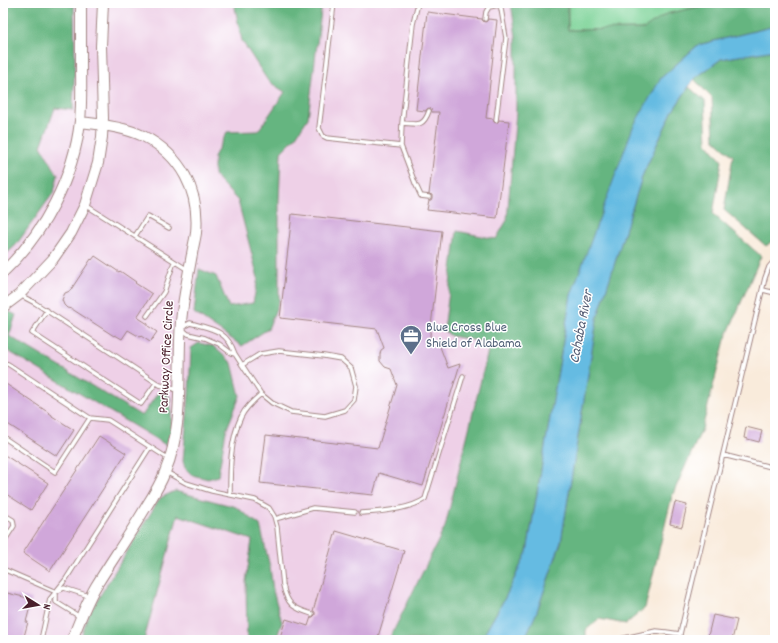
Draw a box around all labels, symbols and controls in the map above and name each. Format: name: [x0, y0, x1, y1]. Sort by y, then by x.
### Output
water label: Cahaba River: [564, 287, 600, 365]
street label: Parkway Office Circle: [154, 300, 180, 414]
place label: Blue Cross Blue Shield of Alabama: [426, 318, 522, 354]
office icon: Blue Cross Blue Shield of Alabama: [398, 323, 424, 356]
north arrow: [18, 585, 58, 625]
text: N: [37, 602, 54, 611]

